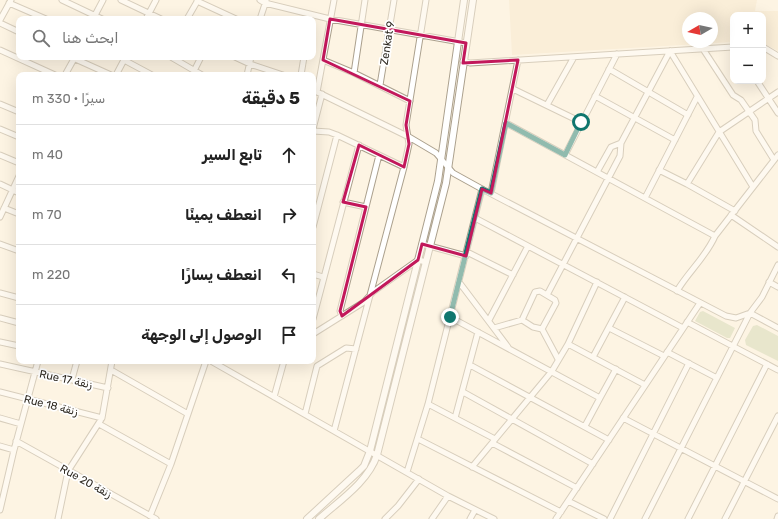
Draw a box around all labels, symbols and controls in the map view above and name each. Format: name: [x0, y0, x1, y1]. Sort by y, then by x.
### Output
north arrow: [682, 12, 718, 48]
map controls: [730, 12, 766, 84]
button: +: [730, 12, 766, 48]
search box: [16, 16, 316, 60]
street label: Zenkat 9: [378, 20, 397, 66]
icon: search: [30, 27, 52, 49]
text: ابحث هنا: [62, 29, 119, 47]
button: −: [730, 48, 766, 84]
text: 5 دقيقة: [242, 88, 300, 108]
text: سيرًا · 330 m: [32, 91, 105, 106]
route start: [572, 113, 590, 131]
icon: ahead: [278, 144, 300, 166]
text: تابع السير: [202, 146, 262, 164]
text: 40 m: [32, 147, 63, 162]
icon: right: [278, 204, 300, 226]
text: انعطف يمينًا: [185, 206, 262, 224]
text: 70 m: [32, 207, 62, 222]
icon: left: [278, 264, 300, 286]
text: انعطف يسارًا: [181, 266, 262, 284]
text: 220 m: [32, 267, 70, 282]
route end: [441, 308, 459, 326]
icon: arrive: [278, 324, 300, 346]
text: الوصول إلى الوجهة: [141, 326, 262, 344]
street label: Rue 17 زنقة: [38, 368, 94, 392]
street label: Rue 18 زنقة: [22, 392, 80, 419]
street label: Rue 20 زنقة: [58, 462, 114, 501]

